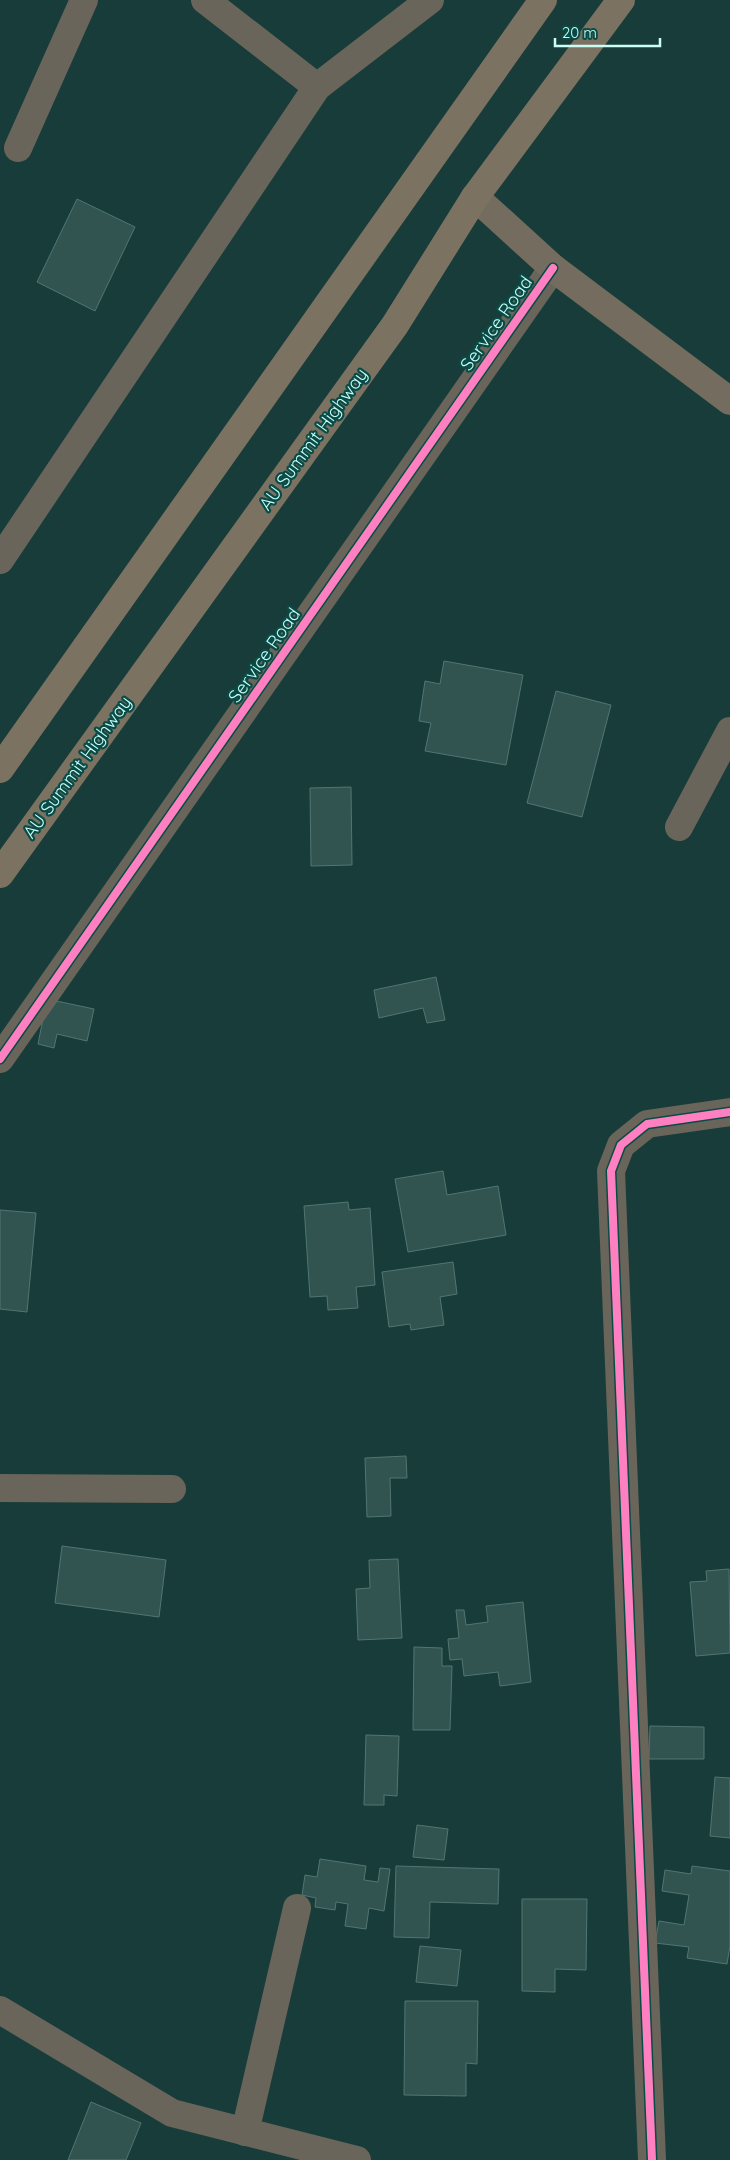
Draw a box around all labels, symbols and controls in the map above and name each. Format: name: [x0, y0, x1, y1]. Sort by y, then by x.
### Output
scale bar: [555, 15, 660, 47]
text: 20 m: [562, 23, 597, 42]
street label: Service Road: [455, 271, 537, 375]
street label: AU Summit Highway: [254, 363, 372, 515]
street label: Service Road: [223, 603, 305, 707]
street label: AU Summit Highway: [18, 691, 136, 843]

